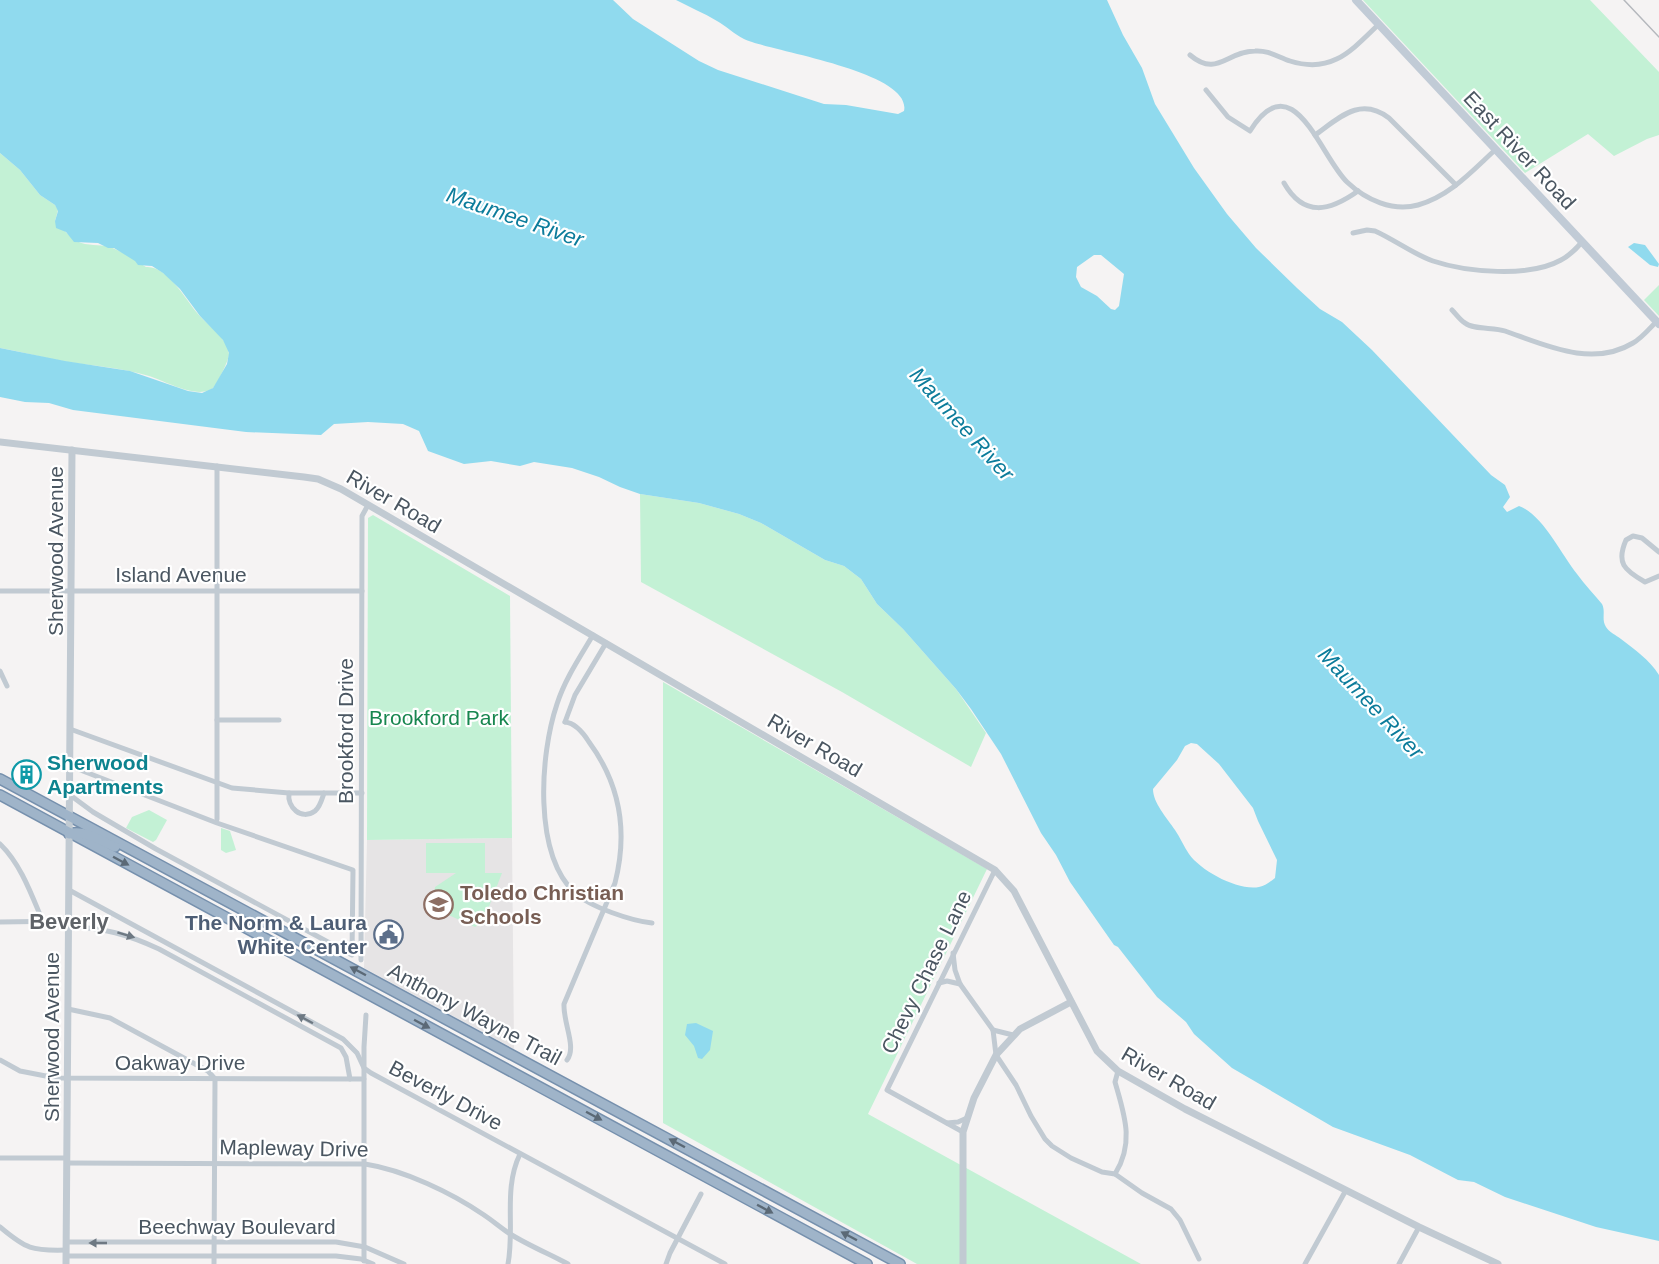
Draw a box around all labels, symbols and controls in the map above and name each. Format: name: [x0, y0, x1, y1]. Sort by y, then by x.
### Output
street label: East River Road: [1459, 86, 1581, 214]
water label: Maumee River: [443, 182, 588, 253]
water label: Maumee River: [905, 362, 1020, 487]
street label: River Road: [343, 465, 445, 537]
street label: Sherwood Avenue: [44, 466, 67, 636]
street label: Island Avenue: [115, 563, 247, 586]
water label: Maumee River: [1313, 642, 1430, 765]
street label: Brookford Drive: [334, 658, 357, 804]
park label: Brookford Park: [369, 706, 510, 729]
street label: River Road: [764, 709, 866, 781]
place label: Sherwood Apartments: [47, 751, 164, 798]
building icon: Sherwood Apartments: [10, 758, 42, 790]
one-way arrow: [113, 856, 130, 866]
place label: Toledo Christian Schools: [460, 881, 624, 928]
street label: Chevy Chase Lane: [877, 887, 975, 1057]
school or university icon: Toledo Christian Schools: [423, 888, 455, 920]
district label: Beverly: [29, 909, 110, 934]
place label: The Norm & Laura White Center: [185, 911, 367, 958]
public building icon: The Norm & Laura White Center: [372, 918, 404, 950]
one-way arrow: [117, 931, 135, 940]
street label: Sherwood Avenue: [40, 952, 63, 1122]
street label: Anthony Wayne Trail: [384, 959, 566, 1069]
one-way arrow: [349, 966, 366, 976]
one-way arrow: [297, 1014, 314, 1024]
one-way arrow: [414, 1019, 431, 1029]
street label: River Road: [1118, 1042, 1220, 1114]
street label: Oakway Drive: [115, 1051, 245, 1074]
street label: Beverly Drive: [385, 1056, 507, 1134]
one-way arrow: [585, 1111, 602, 1121]
street label: Mapleway Drive: [219, 1135, 369, 1161]
one-way arrow: [668, 1138, 685, 1148]
one-way arrow: [757, 1204, 774, 1214]
street label: Beechway Boulevard: [138, 1215, 336, 1238]
one-way arrow: [840, 1231, 857, 1241]
one-way arrow: [88, 1238, 107, 1248]

